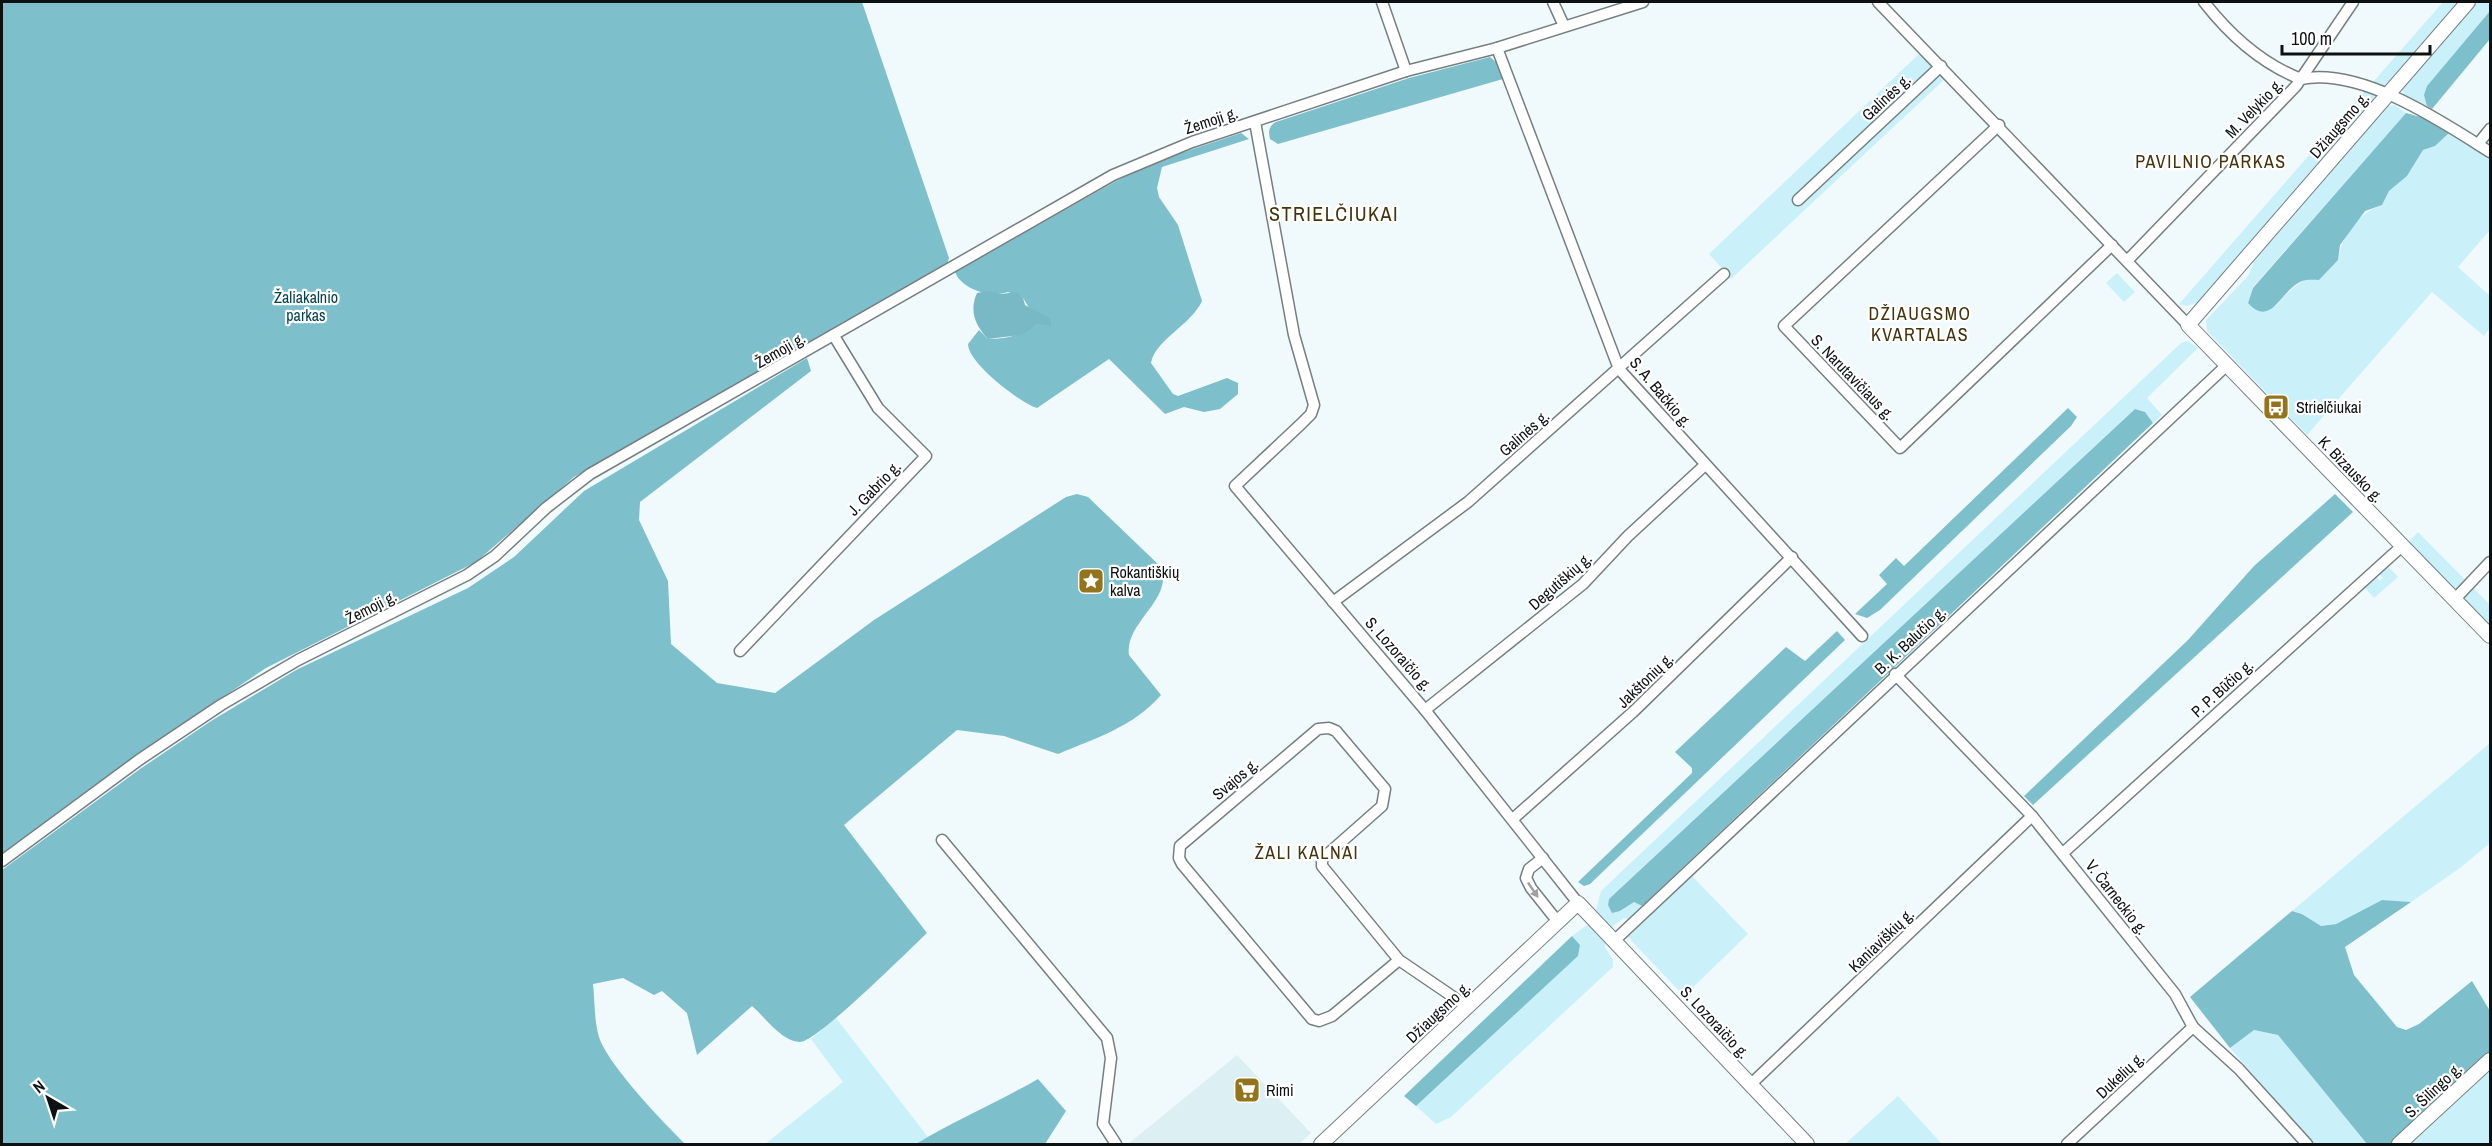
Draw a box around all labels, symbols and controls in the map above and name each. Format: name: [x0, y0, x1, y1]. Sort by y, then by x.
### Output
scale bar: [2282, 18, 2430, 56]
text: 100 m: [2291, 26, 2332, 51]
street label: Galinės g.: [1857, 69, 1915, 125]
street label: M. Velykio g.: [2220, 73, 2288, 143]
street label: Džiaugsmo g.: [2304, 87, 2374, 163]
street label: Žemoji g.: [1182, 101, 1240, 139]
district label: PAVILNIO PARKAS: [2135, 149, 2287, 174]
district label: STRIELČIUKAI: [1269, 200, 1399, 227]
park label: Žaliakalnio parkas: [274, 286, 338, 326]
district label: DŽIAUGSMO KVARTALAS: [1869, 301, 1971, 347]
street label: Žemoji g.: [751, 327, 809, 373]
street label: S. Narutavičiaus g.: [1806, 329, 1900, 425]
street label: S. A. Bačkio g.: [1625, 352, 1697, 432]
bus stop icon: Strielčiukai: [2261, 392, 2291, 422]
place label: Strielčiukai: [2296, 396, 2362, 418]
street label: Galinės g.: [1494, 405, 1554, 461]
street label: K. Bizausko g.: [2314, 431, 2388, 507]
street label: J. Gabrio g.: [842, 456, 906, 520]
street label: Degutiškių g.: [1524, 547, 1596, 615]
place label: Rokantiškių kalva: [1110, 561, 1180, 601]
place icon: Rokantiškių kalva: [1076, 566, 1106, 596]
street label: Žemoji g.: [342, 585, 400, 629]
street label: B. K. Balučio g.: [1869, 601, 1951, 679]
street label: S. Lozoraičio g.: [1361, 612, 1437, 696]
street label: Jakštonių g.: [1612, 648, 1678, 712]
street label: P. P. Būčio g.: [2186, 654, 2258, 722]
street label: Svajos g.: [1207, 753, 1263, 805]
district label: ŽALI KALNAI: [1255, 840, 1359, 865]
street label: V. Čarneckio g.: [2081, 855, 2153, 939]
one-way arrow: [1527, 881, 1539, 897]
street label: Kaniaviškių g.: [1843, 903, 1919, 977]
street label: Džiaugsmo g.: [1401, 976, 1475, 1048]
street label: S. Lozoraičio g.: [1676, 981, 1754, 1063]
street label: Dukelių g.: [2091, 1047, 2149, 1103]
street label: S. Šilingo g.: [2399, 1058, 2467, 1122]
north arrow: [18, 1068, 78, 1128]
text: N: [28, 1075, 49, 1098]
supermarket icon: Rimi: [1232, 1075, 1262, 1105]
place label: Rimi: [1266, 1079, 1294, 1101]

